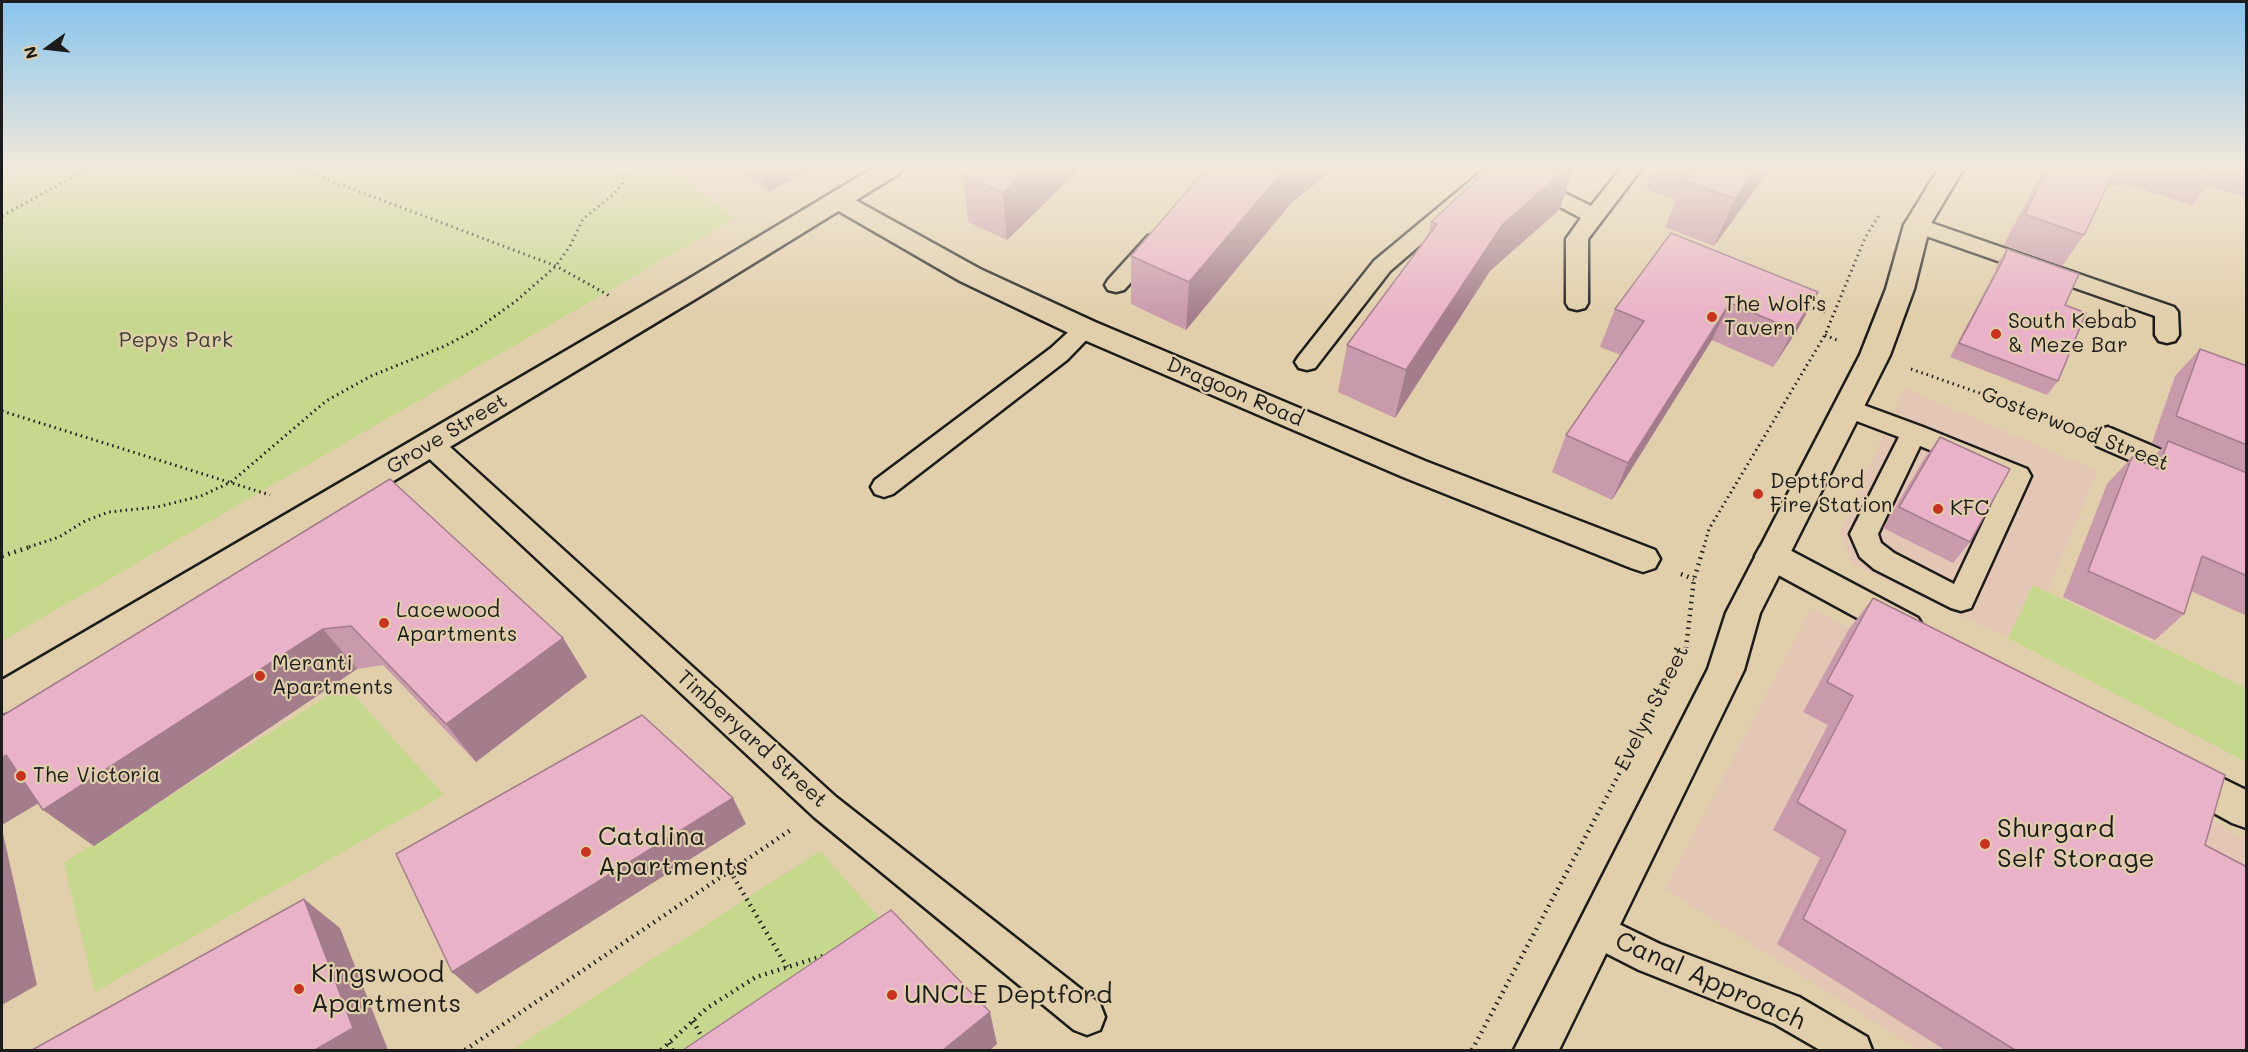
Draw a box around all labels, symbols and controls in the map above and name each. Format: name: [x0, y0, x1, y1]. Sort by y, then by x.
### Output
north arrow: [18, 18, 78, 78]
text: N: [18, 44, 42, 61]
place label: The Wolf's Tavern: [1724, 292, 1826, 342]
place label: South Kebab & Meze Bar: [2008, 309, 2137, 359]
marker: The Wolf's Tavern: [1705, 310, 1719, 324]
marker: South Kebab & Meze Bar: [1989, 327, 2003, 341]
park label: Pepys Park: [119, 328, 233, 354]
street label: Dragoon Road: [1163, 352, 1307, 432]
street label: Gosterwood Street: [1978, 382, 2172, 476]
street label: Grove Street: [382, 388, 512, 480]
place label: Deptford Fire Station: [1770, 469, 1892, 519]
marker: Deptford Fire Station: [1751, 487, 1765, 501]
place label: KFC: [1950, 496, 1989, 522]
marker: KFC: [1931, 502, 1945, 516]
place label: Lacewood Apartments: [396, 598, 517, 648]
marker: Lacewood Apartments: [377, 616, 391, 630]
street label: Evelyn Street: [1610, 641, 1694, 775]
place label: Meranti Apartments: [272, 651, 393, 701]
street label: Timberyard Street: [672, 665, 832, 813]
marker: Meranti Apartments: [253, 669, 267, 683]
place label: The Victoria: [33, 763, 160, 789]
marker: The Victoria: [14, 769, 28, 783]
place label: Shurgard Self Storage: [1997, 813, 2155, 874]
place label: Catalina Apartments: [598, 821, 748, 882]
marker: Shurgard Self Storage: [1978, 837, 1992, 851]
marker: Catalina Apartments: [579, 845, 593, 859]
street label: Canal Approach: [1610, 925, 1810, 1037]
place label: Kingswood Apartments: [311, 958, 461, 1020]
place label: UNCLE Deptford: [904, 979, 1112, 1011]
marker: Kingswood Apartments: [292, 982, 306, 996]
marker: UNCLE Deptford: [885, 988, 899, 1002]

